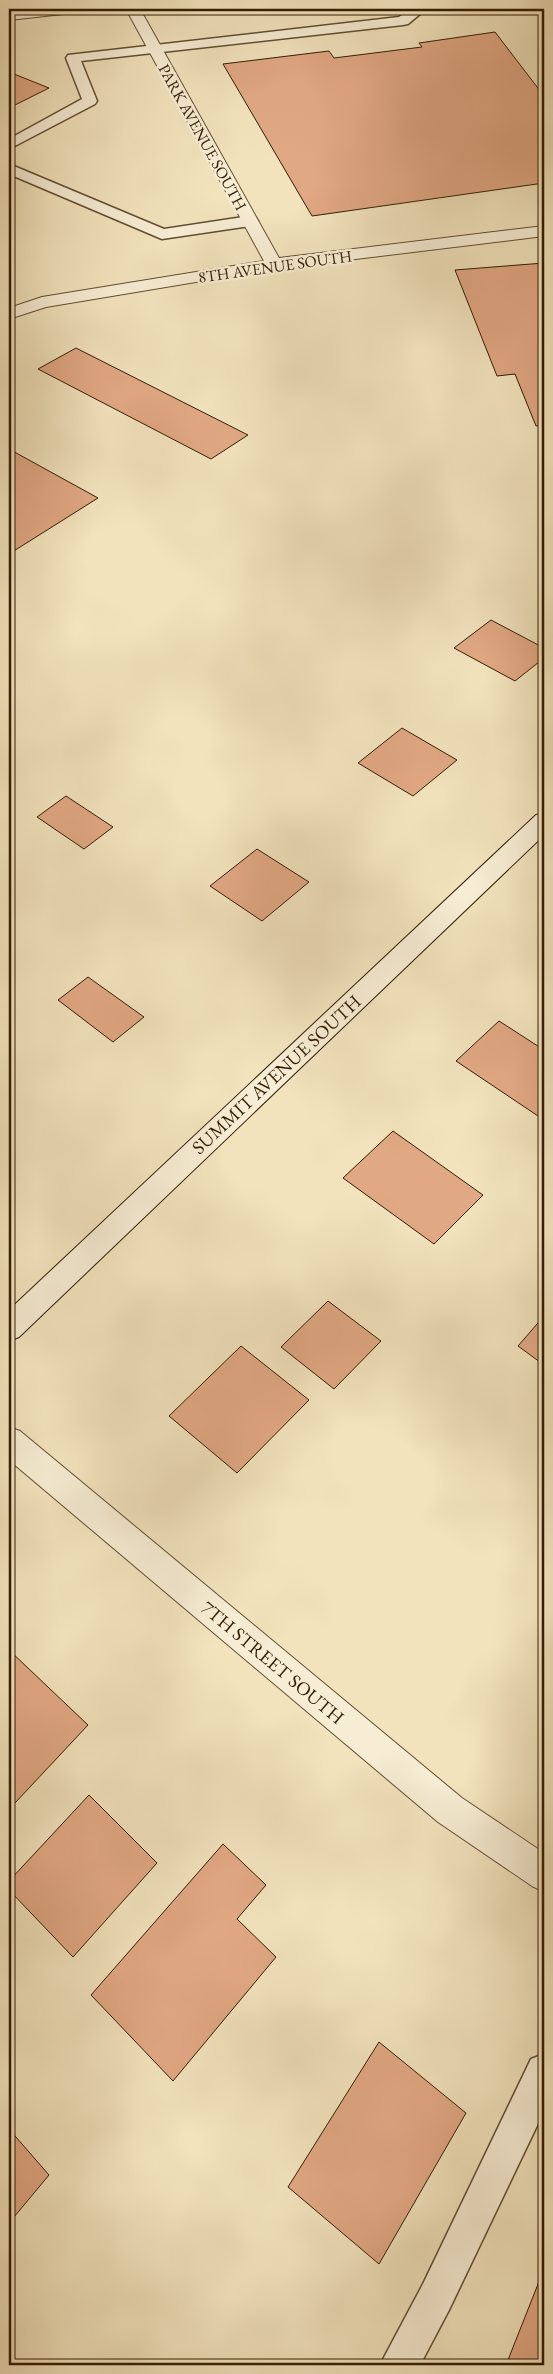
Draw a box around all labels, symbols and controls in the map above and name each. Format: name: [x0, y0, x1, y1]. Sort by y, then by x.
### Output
street label: PARK AVENUE SOUTH: [154, 60, 252, 214]
street label: 8TH AVENUE SOUTH: [197, 245, 353, 288]
street label: SUMMIT AVENUE SOUTH: [186, 989, 366, 1160]
street label: 7TH STREET SOUTH: [196, 1595, 350, 1730]

